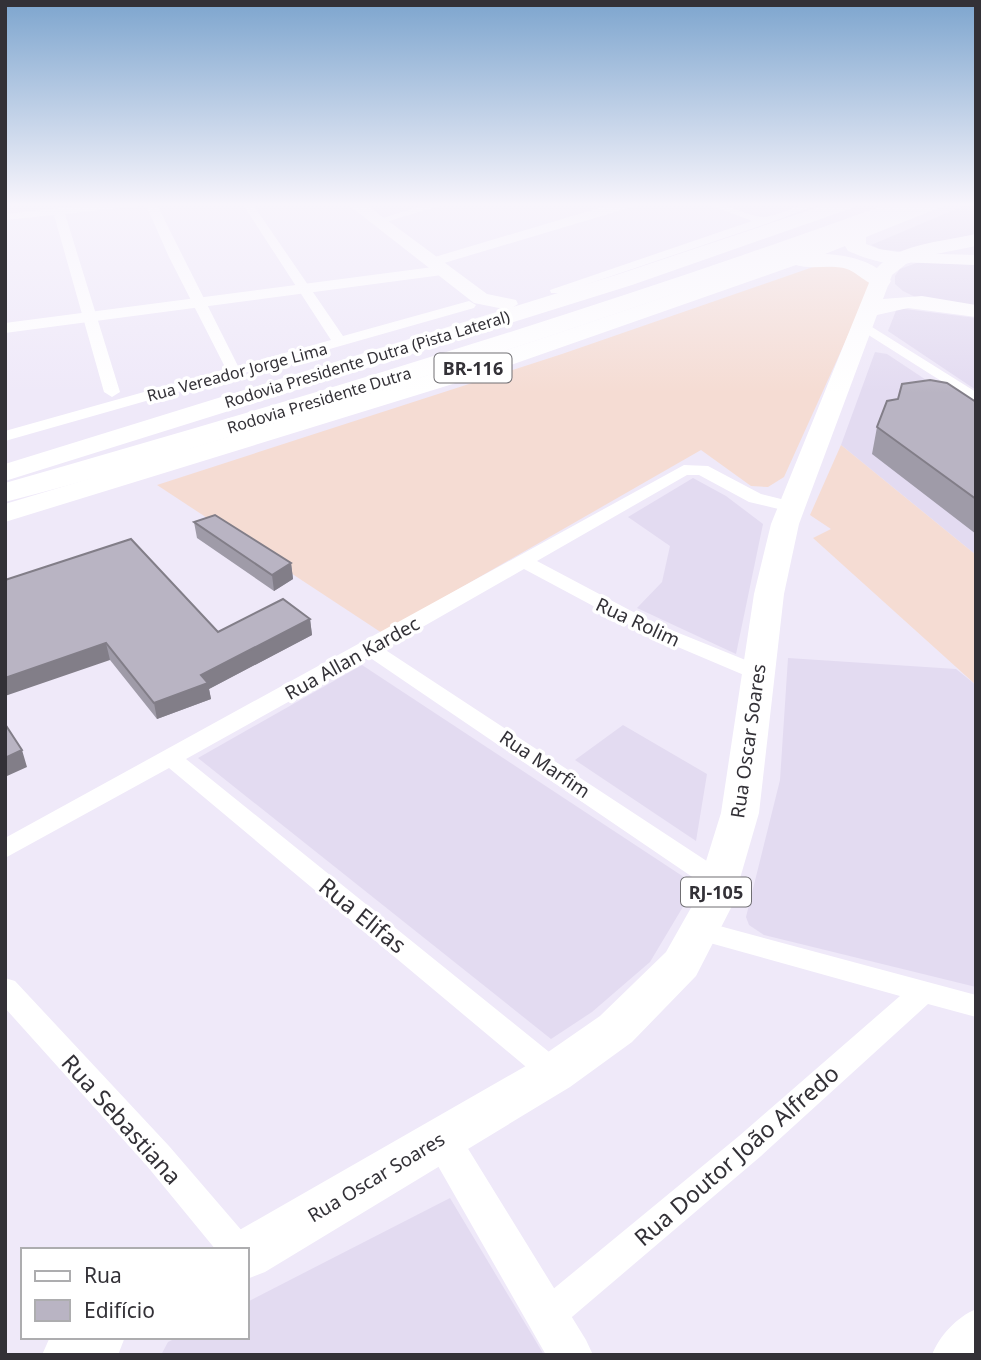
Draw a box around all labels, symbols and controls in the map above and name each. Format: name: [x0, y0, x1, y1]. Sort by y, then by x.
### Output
street label: Rodovia Presidente Dutra (Pista Lateral): [222, 306, 512, 412]
street label: Rua Vereador Jorge Lima: [144, 337, 330, 407]
road number: BR-116: [434, 354, 512, 382]
street label: Rodovia Presidente Dutra: [225, 363, 413, 437]
street label: Rua Rolim: [592, 591, 684, 653]
street label: Rua Allan Kardec: [280, 610, 424, 706]
street label: Rua Oscar Soares: [724, 662, 772, 820]
street label: Rua Marfim: [495, 724, 595, 804]
street label: Rua Elifas: [313, 870, 413, 960]
road number: RJ-105: [681, 878, 751, 906]
street label: Rua Sebastiana: [55, 1047, 189, 1191]
street label: Rua Doutor João Alfredo: [627, 1057, 845, 1253]
street label: Rua Oscar Soares: [303, 1126, 449, 1228]
legend: [21, 1248, 248, 1339]
text: Rua: [84, 1261, 122, 1289]
text: Edifício: [84, 1296, 155, 1324]

